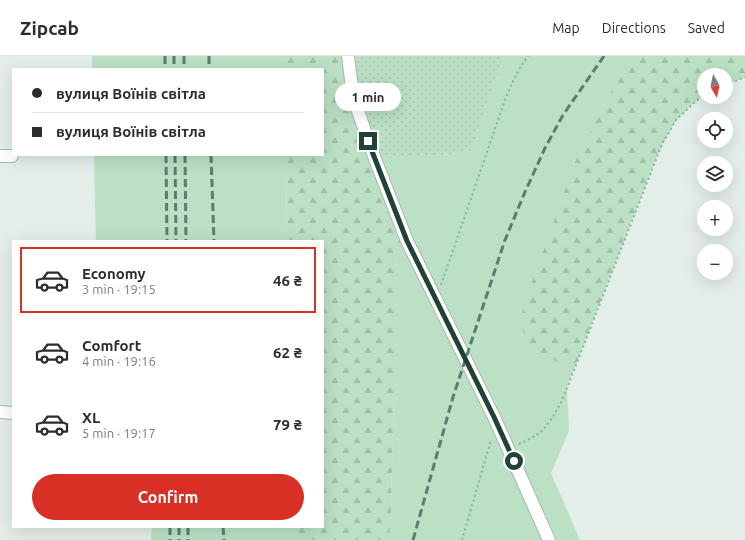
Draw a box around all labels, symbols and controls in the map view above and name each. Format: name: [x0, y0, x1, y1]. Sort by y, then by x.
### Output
text: Zipcab: [20, 17, 79, 39]
text: Map: [552, 20, 580, 36]
text: Directions: [602, 20, 666, 36]
text: Saved: [688, 20, 725, 36]
north arrow: [697, 68, 733, 104]
map controls: [697, 68, 733, 280]
callout: 1 min: [335, 83, 401, 111]
text: вулиця Воїнів світла: [56, 85, 206, 102]
text: 1 min: [352, 90, 384, 104]
button: locate: [697, 112, 733, 148]
text: вулиця Воїнів світла: [56, 123, 206, 140]
route end: [359, 132, 377, 150]
button: layers: [697, 156, 733, 192]
button: +: [697, 200, 733, 236]
button: −: [697, 244, 733, 280]
icon: car: [34, 262, 70, 298]
text: Economy: [82, 265, 146, 282]
text: 46 ₴: [273, 272, 302, 289]
text: 3 min · 19:15: [82, 282, 156, 296]
icon: car: [34, 334, 70, 370]
text: Comfort: [82, 337, 141, 354]
text: 62 ₴: [273, 344, 302, 361]
text: 4 min · 19:16: [82, 354, 156, 368]
icon: car: [34, 406, 70, 442]
text: XL: [82, 409, 100, 426]
text: 79 ₴: [273, 416, 302, 433]
text: 5 min · 19:17: [82, 426, 156, 440]
route start: [505, 452, 523, 470]
button: Confirm: [32, 474, 304, 520]

